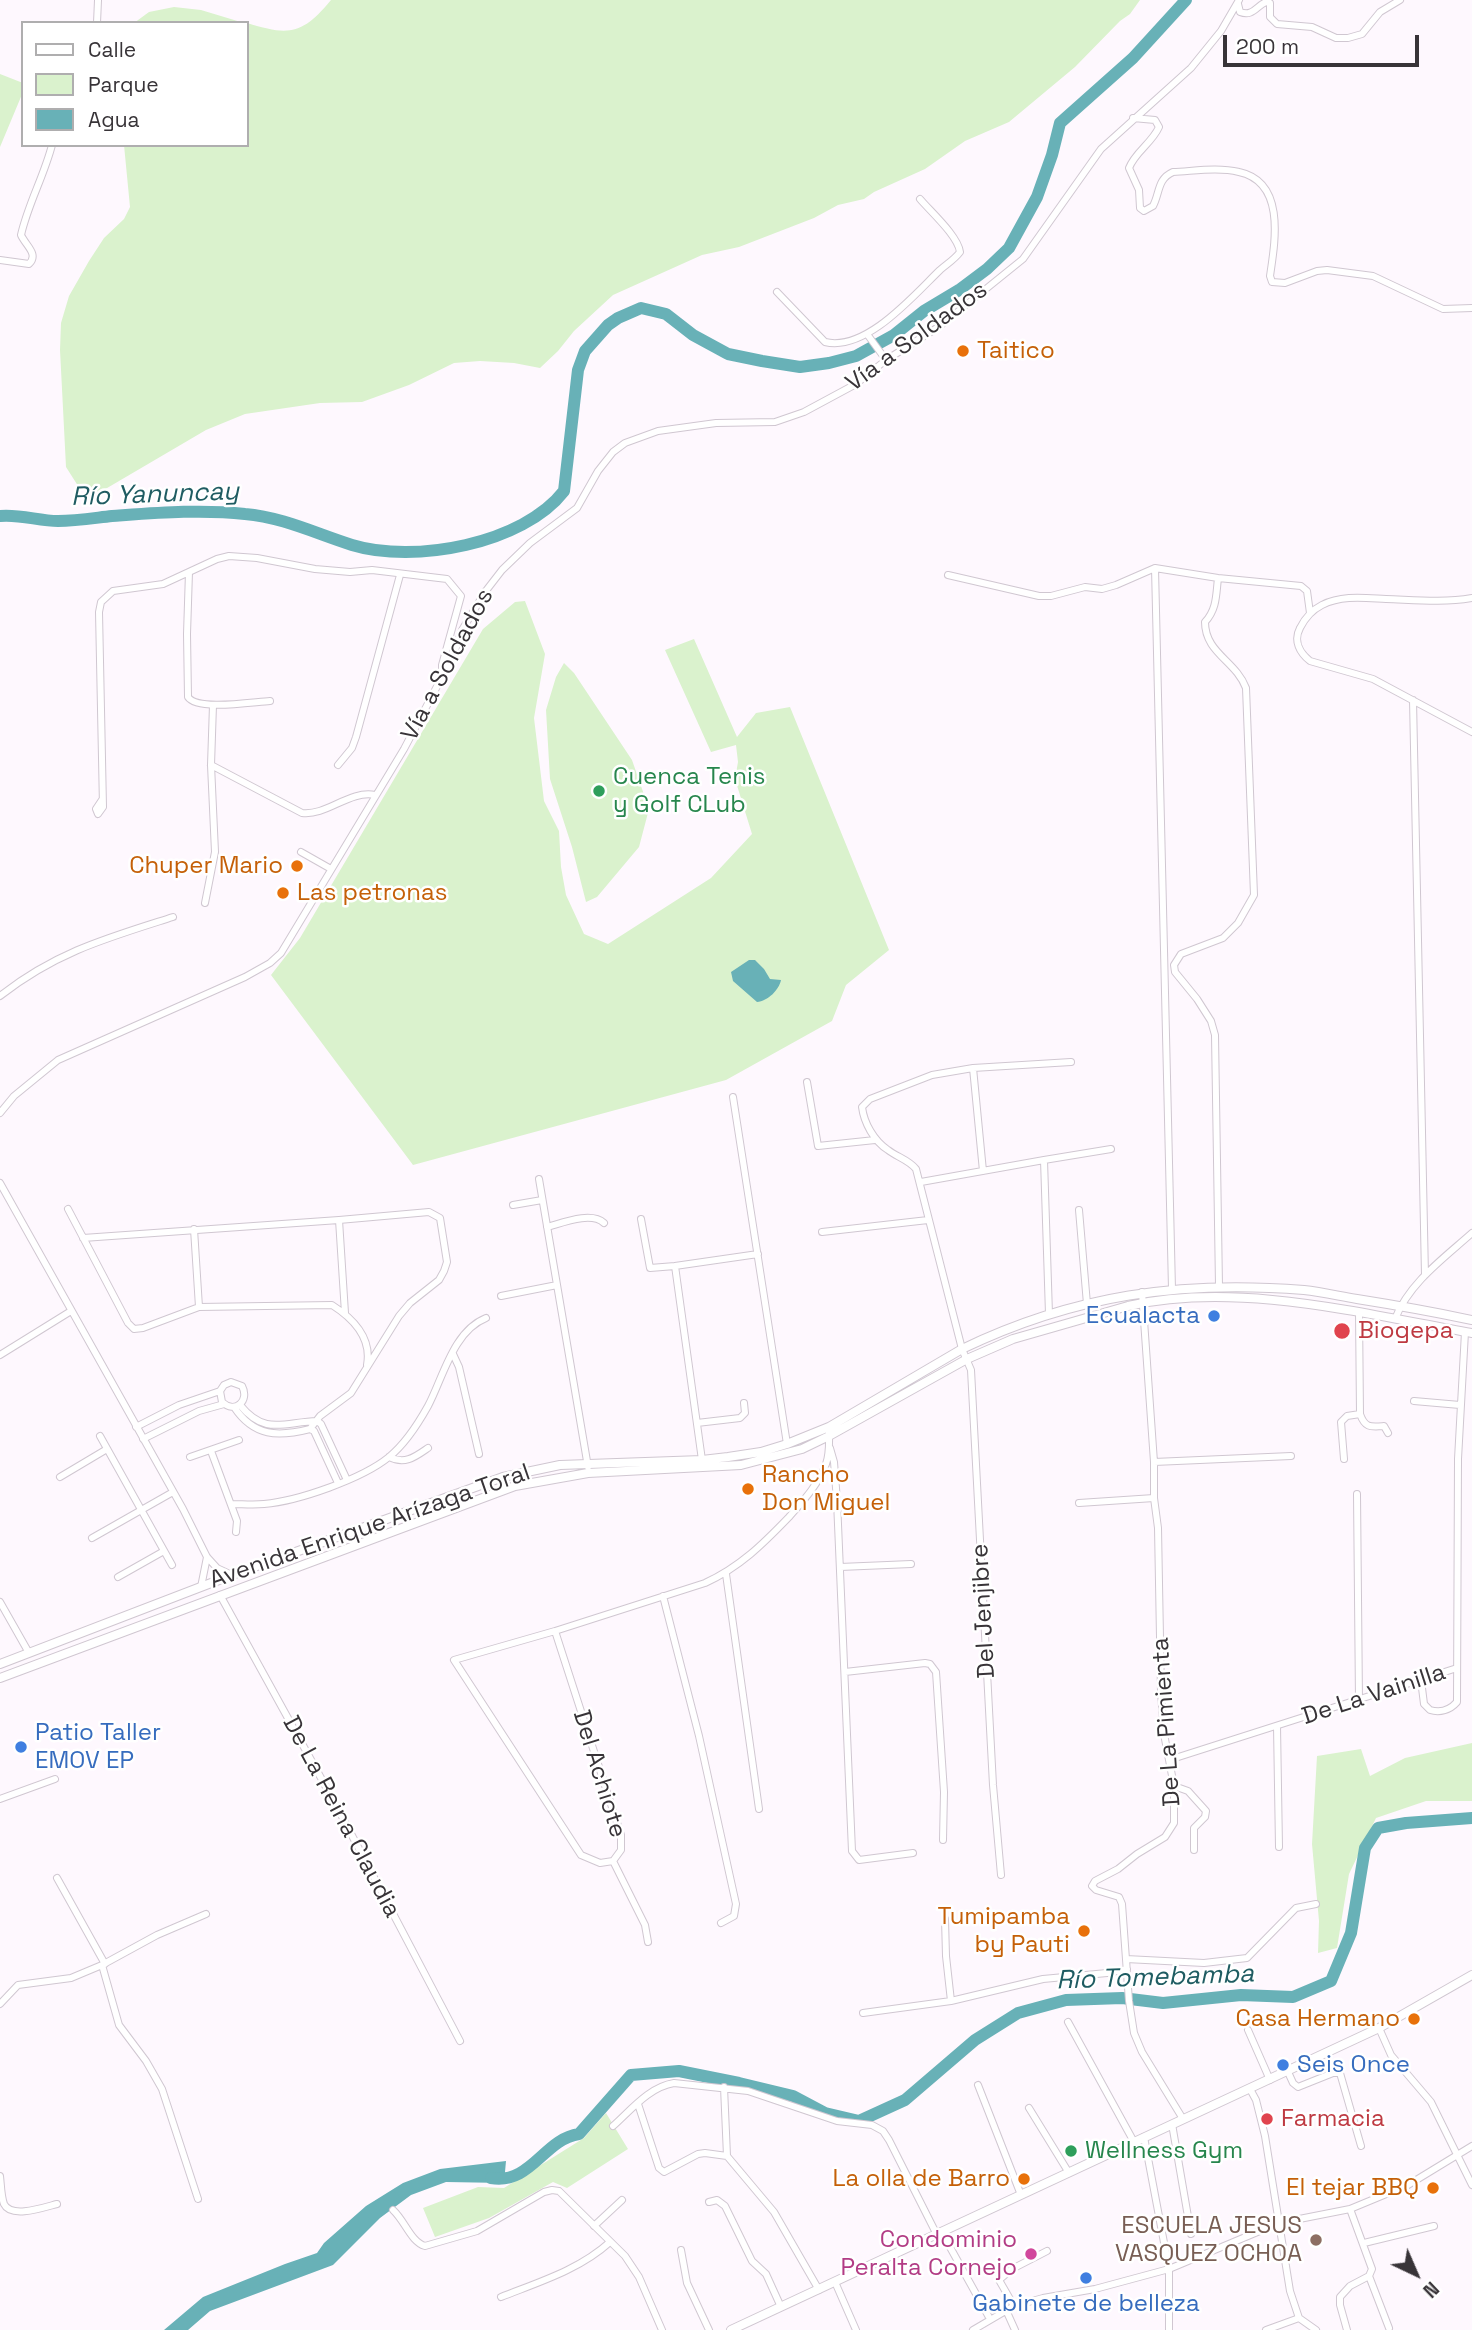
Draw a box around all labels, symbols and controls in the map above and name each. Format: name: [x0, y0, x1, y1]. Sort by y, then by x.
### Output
legend: [21, 21, 248, 147]
scale bar: [1227, 21, 1423, 65]
text: 200 m: [1236, 33, 1299, 60]
text: Calle: [88, 36, 136, 63]
text: Parque: [88, 71, 159, 98]
text: Agua: [88, 106, 140, 133]
street label: Vía a Soldados: [841, 276, 993, 398]
place label: Taitico: [977, 337, 1055, 365]
marker: Taitico: [955, 343, 971, 359]
water label: Río Yanuncay: [71, 476, 239, 514]
street label: Vía a Soldados: [396, 584, 500, 746]
place label: Cuenca Tenis y Golf CLub: [613, 763, 765, 819]
marker: Cuenca Tenis y Golf CLub: [591, 783, 607, 799]
place label: Chuper Mario: [129, 852, 283, 880]
marker: Chuper Mario: [289, 858, 305, 874]
place label: Las petronas: [297, 879, 447, 907]
marker: Las petronas: [275, 885, 291, 901]
place label: Ecualacta: [1086, 1302, 1200, 1330]
marker: Ecualacta: [1206, 1308, 1222, 1324]
place label: Biogepa: [1358, 1317, 1453, 1345]
marker: Biogepa: [1332, 1321, 1352, 1341]
street label: Avenida Enrique Arízaga Toral: [206, 1458, 534, 1596]
place label: Rancho Don Miguel: [762, 1461, 890, 1517]
marker: Rancho Don Miguel: [740, 1481, 756, 1497]
street label: Del Jenjibre: [966, 1543, 1002, 1679]
street label: De La Pimienta: [1147, 1636, 1187, 1808]
street label: De La Vainilla: [1299, 1658, 1449, 1732]
street label: Del Achiote: [566, 1707, 632, 1841]
street label: De La Reina Claudia: [276, 1711, 406, 1923]
place label: Patio Taller EMOV EP: [35, 1719, 161, 1775]
marker: Patio Taller EMOV EP: [13, 1739, 29, 1755]
place label: Tumipamba by Pauti: [937, 1903, 1070, 1959]
marker: Tumipamba by Pauti: [1076, 1923, 1092, 1939]
water label: Río Tomebamba: [1056, 1959, 1254, 1997]
place label: Casa Hermano: [1235, 2005, 1400, 2033]
marker: Casa Hermano: [1406, 2011, 1422, 2027]
place label: Seis Once: [1297, 2051, 1410, 2079]
marker: Seis Once: [1275, 2057, 1291, 2073]
place label: Farmacia: [1281, 2105, 1385, 2133]
marker: Farmacia: [1259, 2111, 1275, 2127]
place label: Wellness Gym: [1085, 2137, 1243, 2165]
marker: Wellness Gym: [1063, 2143, 1079, 2159]
place label: La olla de Barro: [832, 2165, 1010, 2193]
marker: La olla de Barro: [1016, 2171, 1032, 2187]
place label: El tejar BBQ: [1286, 2174, 1419, 2202]
marker: El tejar BBQ: [1425, 2180, 1441, 2196]
place label: ESCUELA JESUS VASQUEZ OCHOA: [1115, 2212, 1302, 2268]
place label: Condominio Peralta Cornejo: [841, 2226, 1017, 2282]
marker: ESCUELA JESUS VASQUEZ OCHOA: [1308, 2232, 1324, 2248]
north arrow: [1381, 2239, 1451, 2309]
marker: Condominio Peralta Cornejo: [1023, 2246, 1039, 2262]
marker: Gabinete de belleza: [1078, 2270, 1094, 2286]
text: N: [1418, 2276, 1444, 2303]
place label: Gabinete de belleza: [972, 2290, 1200, 2318]

